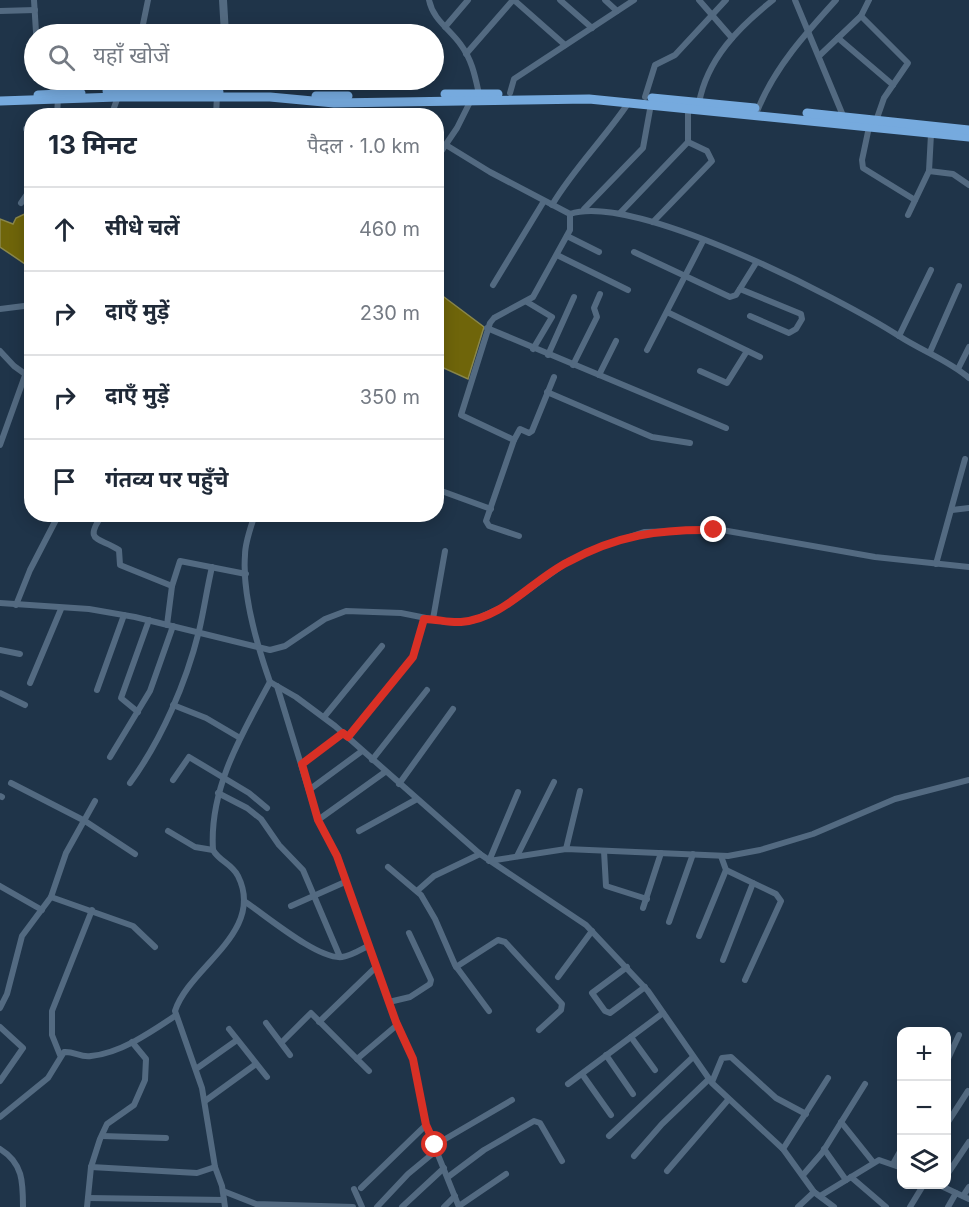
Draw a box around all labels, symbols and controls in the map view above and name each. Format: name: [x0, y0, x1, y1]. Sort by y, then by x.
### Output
search box: [24, 24, 444, 90]
icon: search: [45, 41, 78, 74]
text: यहाँ खोजें: [93, 42, 169, 68]
text: 13 मिनट: [48, 129, 137, 160]
text: पैदल · 1.0 km: [307, 134, 420, 158]
icon: ahead: [48, 213, 81, 246]
text: सीधे चलें: [105, 214, 180, 240]
text: 460 m: [359, 217, 420, 241]
icon: right: [48, 297, 81, 330]
text: दाएँ मुड़ें: [105, 298, 169, 324]
text: 230 m: [360, 301, 420, 325]
icon: right: [48, 381, 81, 414]
text: दाएँ मुड़ें: [105, 382, 169, 408]
text: 350 m: [360, 385, 420, 409]
icon: arrive: [48, 465, 81, 498]
text: गंतव्य पर पहुँचे: [105, 466, 229, 492]
route end: [700, 516, 726, 542]
map controls: [897, 1027, 951, 1189]
button: +: [897, 1027, 951, 1081]
button: −: [897, 1081, 951, 1135]
route start: [421, 1131, 447, 1157]
button: layers: [897, 1135, 951, 1189]

